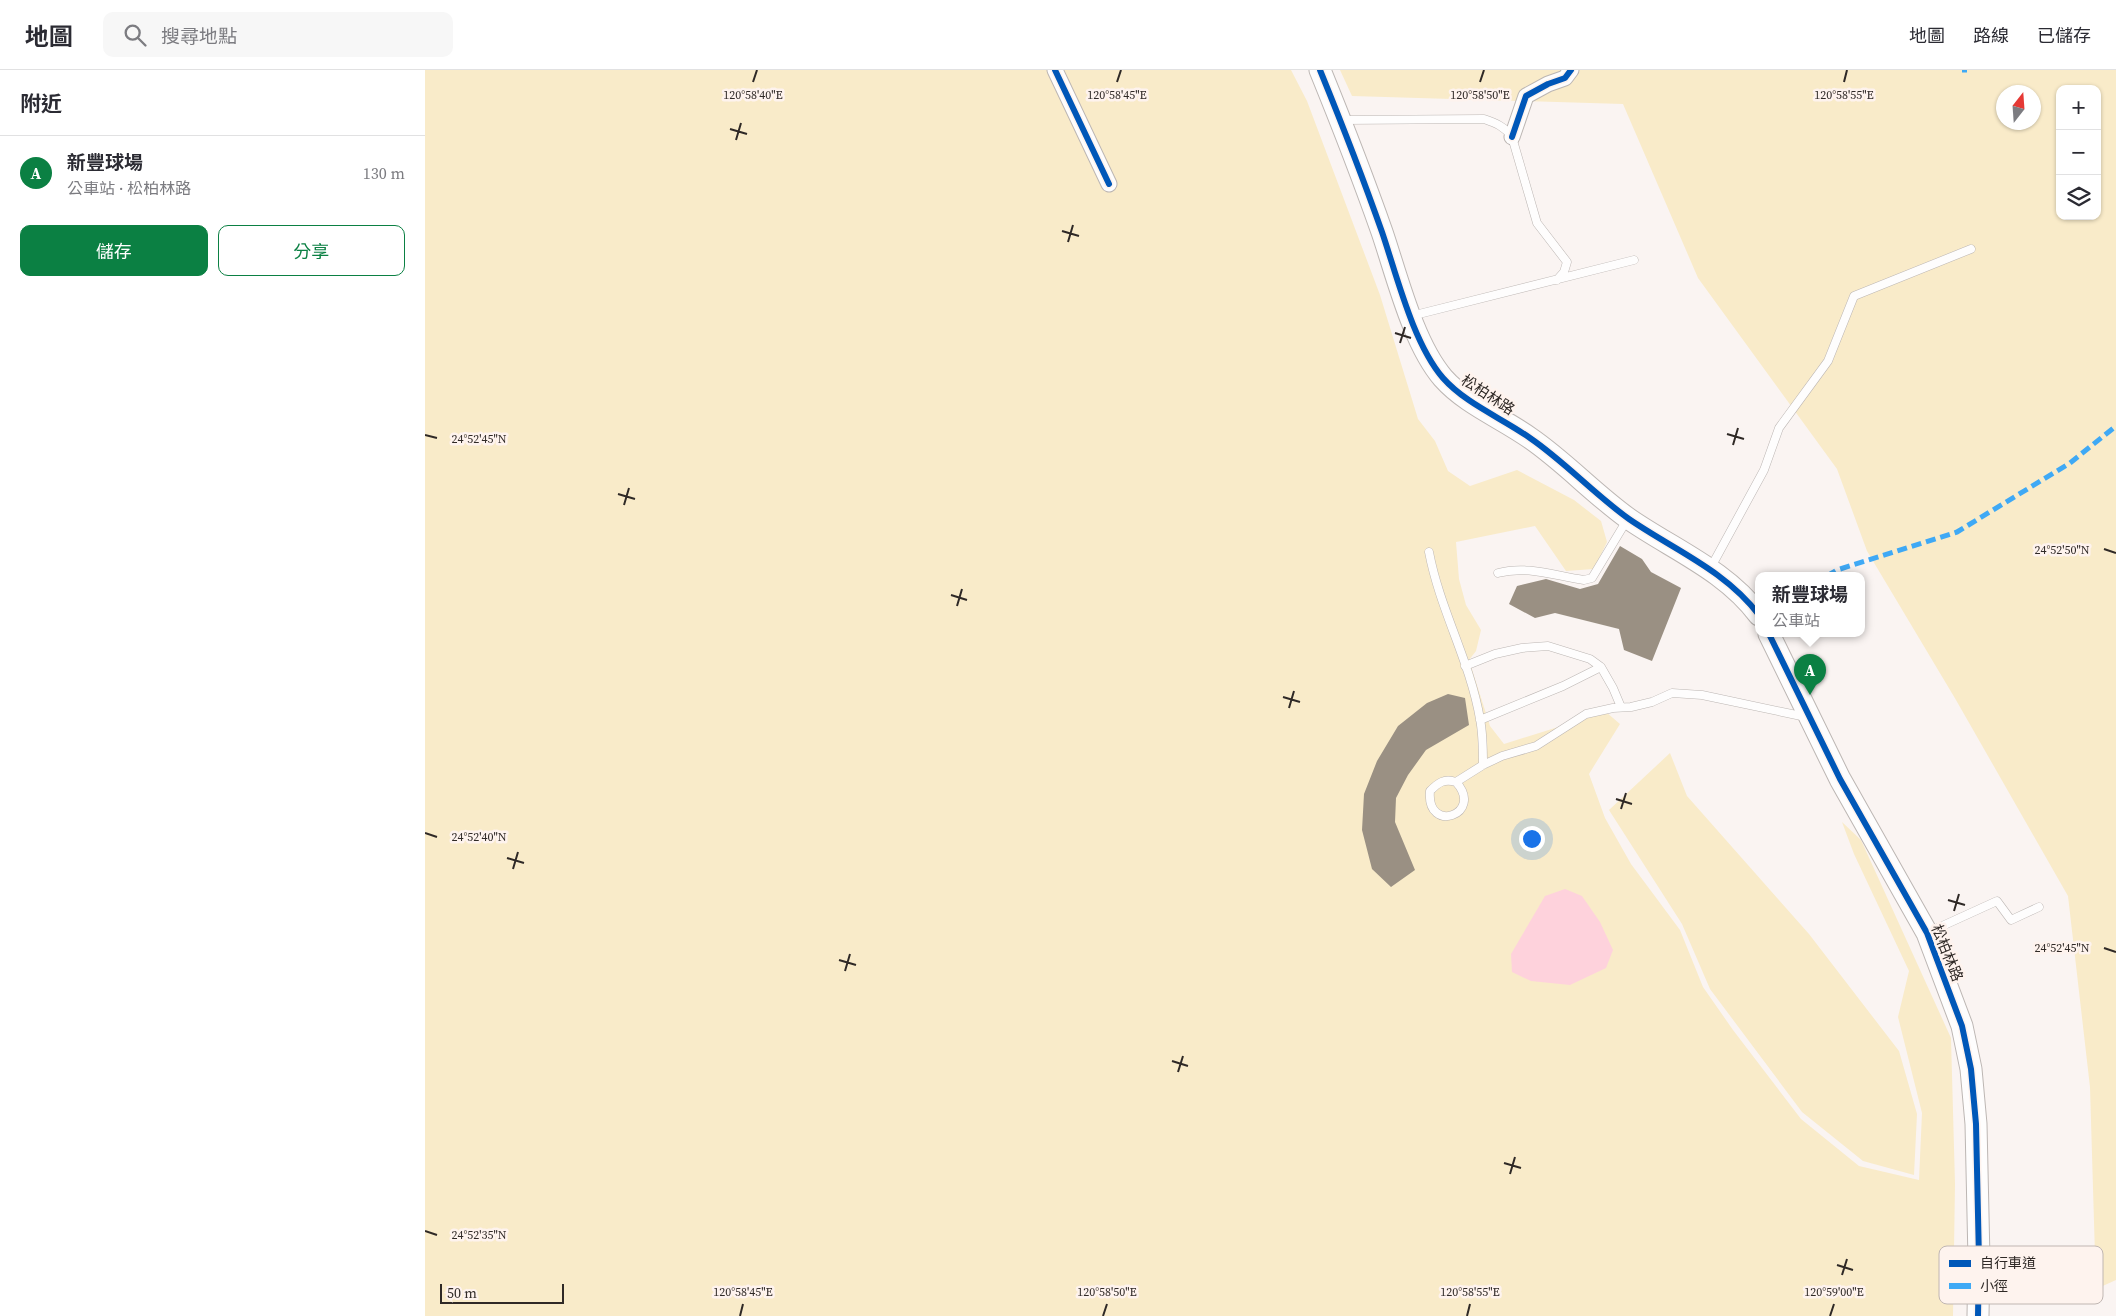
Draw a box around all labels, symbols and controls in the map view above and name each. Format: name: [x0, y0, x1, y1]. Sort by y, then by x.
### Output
search box: [103, 12, 453, 57]
text: 地圖: [25, 20, 73, 53]
icon: search: [121, 21, 149, 49]
text: 搜尋地點: [161, 23, 237, 49]
text: 地圖: [1909, 23, 1945, 48]
text: 路線: [1973, 23, 2009, 48]
text: 已儲存: [2037, 23, 2091, 48]
north arrow: [1996, 85, 2041, 130]
map controls: [2056, 85, 2101, 220]
button: +: [2056, 85, 2101, 130]
text: 120°58'40"E: [723, 87, 783, 103]
text: 120°58'45"E: [1087, 87, 1147, 103]
text: 120°58'50"E: [1450, 87, 1510, 103]
text: 120°58'55"E: [1814, 87, 1874, 103]
text: 附近: [20, 89, 62, 118]
button: −: [2056, 130, 2101, 175]
text: 新豐球場: [67, 149, 143, 175]
text: A: [31, 162, 41, 184]
text: 130 m: [363, 162, 405, 184]
button: layers: [2056, 175, 2101, 220]
text: 公車站 · 松柏林路: [67, 177, 191, 199]
button: 儲存: [20, 225, 208, 276]
button: 分享: [218, 225, 405, 276]
street label: 松柏林路: [1457, 369, 1519, 420]
text: 24°52'45"N: [451, 431, 507, 447]
text: 24°52'50"N: [2034, 542, 2090, 558]
popup: [1755, 572, 1865, 637]
text: 新豐球場: [1772, 581, 1848, 607]
text: 公車站: [1772, 609, 1820, 631]
pin: A: [1794, 654, 1826, 695]
your location: [1519, 826, 1545, 852]
text: 24°52'40"N: [451, 829, 507, 845]
street label: 松柏林路: [1926, 921, 1968, 985]
text: 24°52'45"N: [2034, 940, 2090, 956]
text: 24°52'35"N: [451, 1227, 507, 1243]
legend: [1939, 1246, 2103, 1304]
text: 自行車道: [1980, 1253, 2036, 1273]
text: 小徑: [1980, 1276, 2008, 1296]
scale bar: [440, 1281, 564, 1304]
text: 50 m: [447, 1283, 477, 1303]
text: 120°58'45"E: [713, 1284, 773, 1300]
text: 120°58'50"E: [1077, 1284, 1137, 1300]
text: 120°58'55"E: [1440, 1284, 1500, 1300]
text: 120°59'00"E: [1804, 1284, 1864, 1300]

